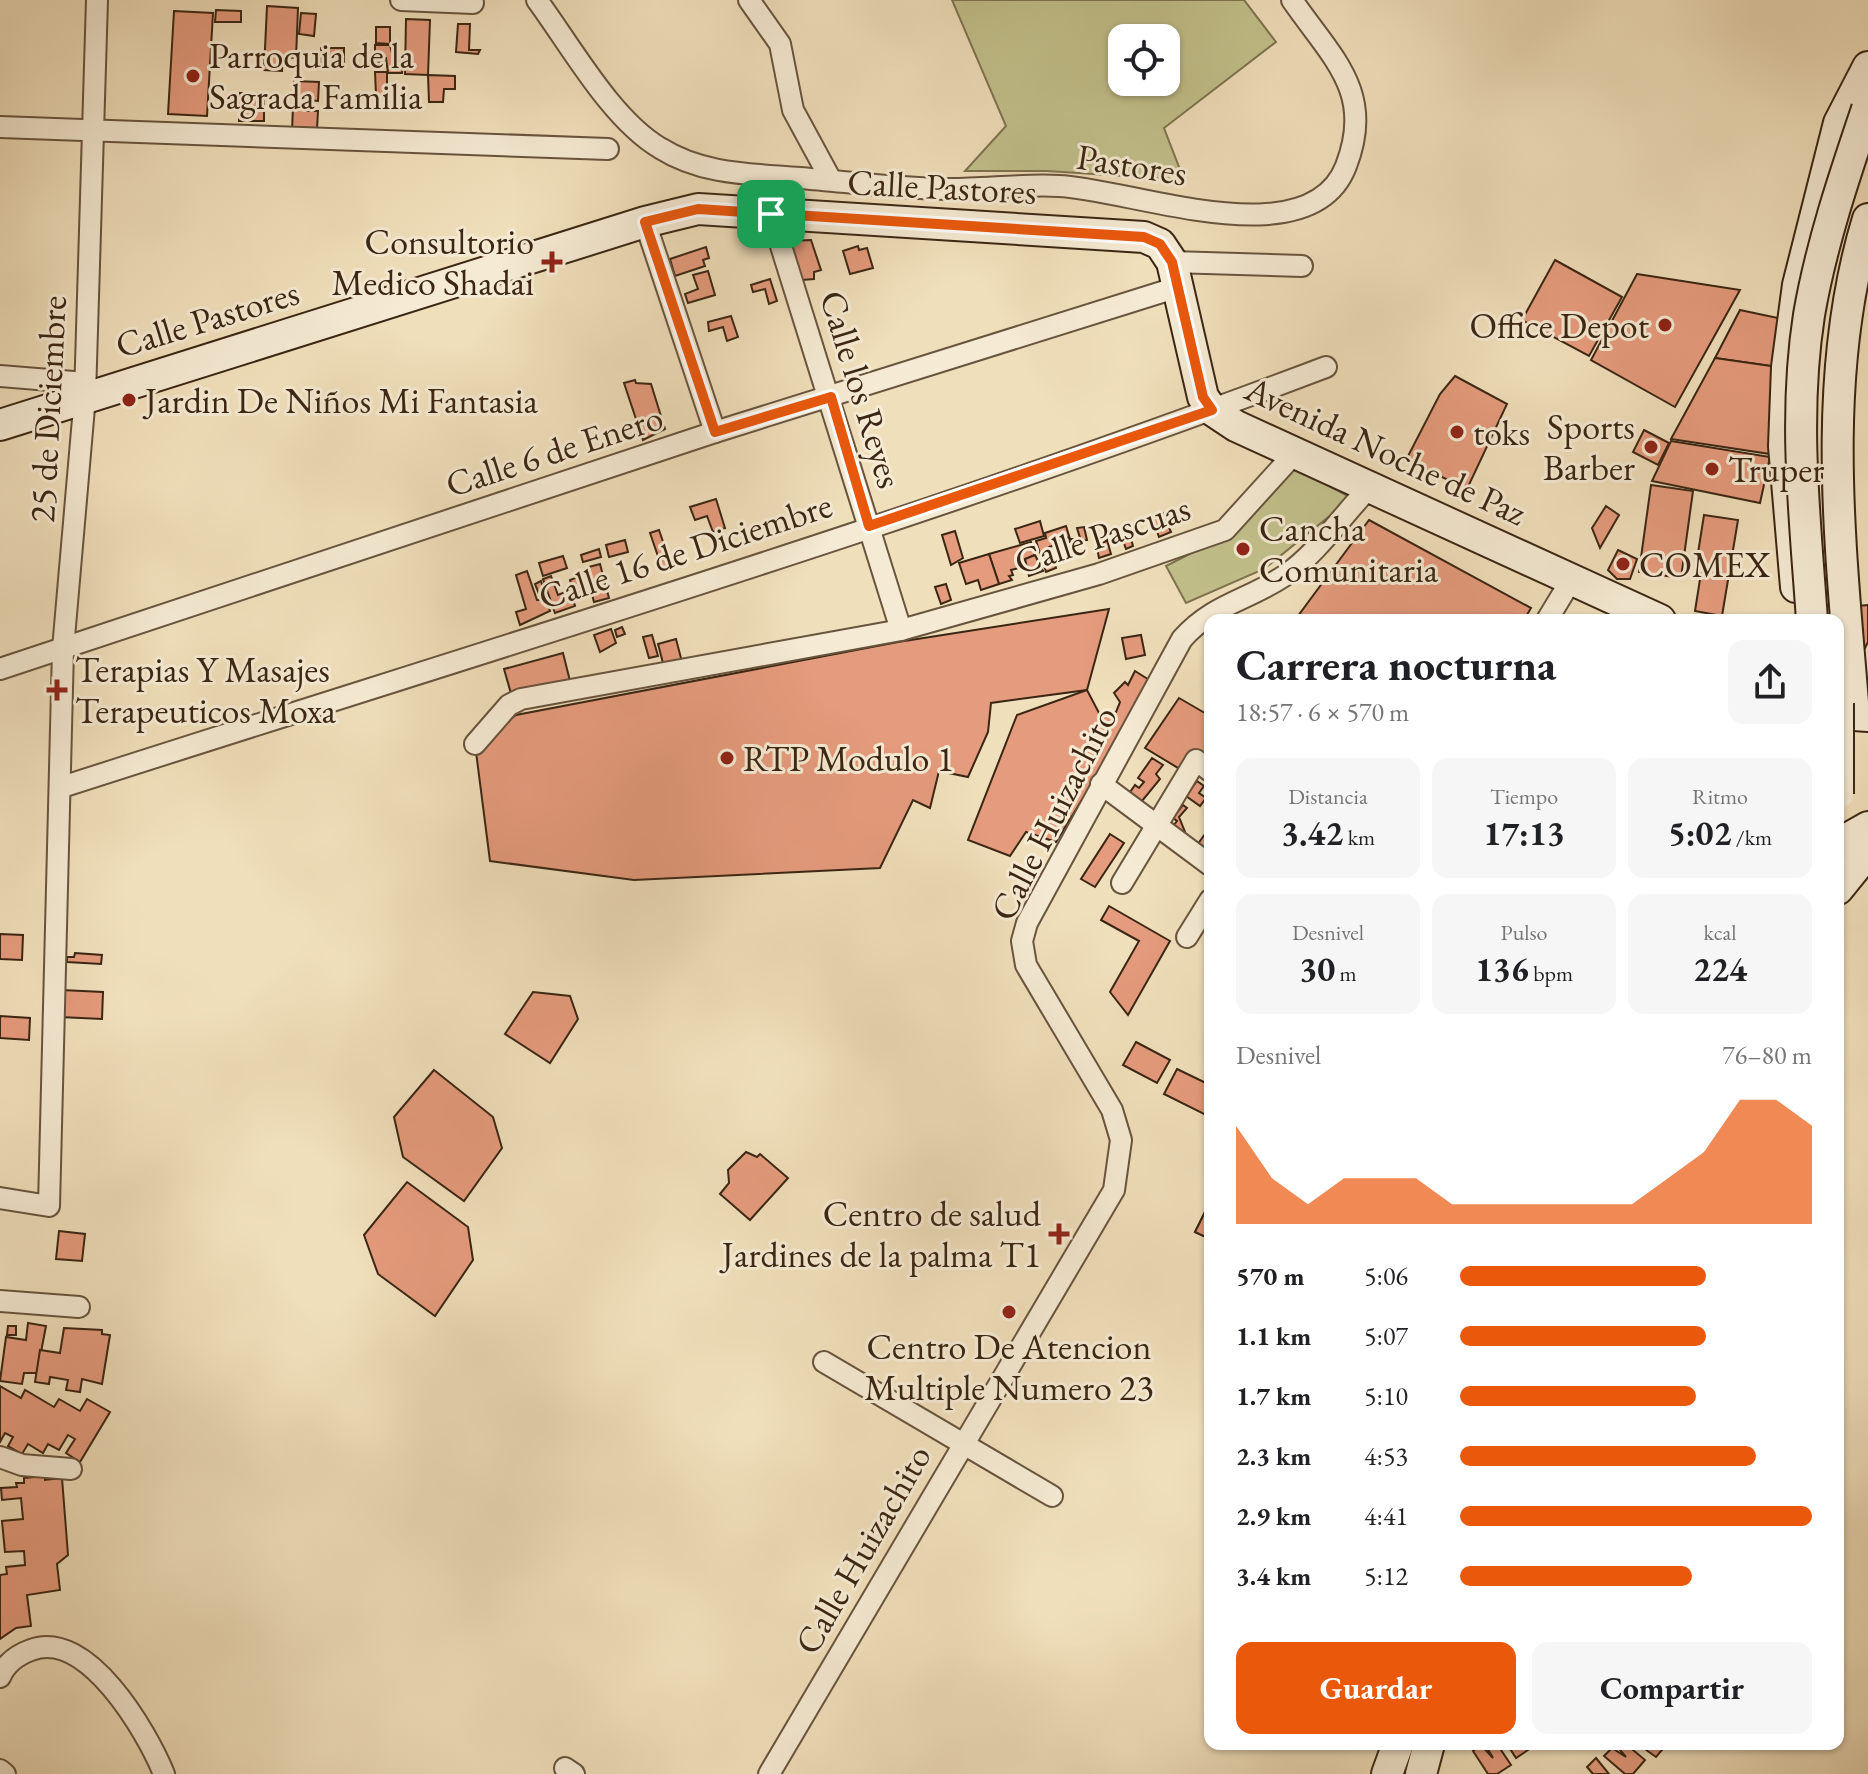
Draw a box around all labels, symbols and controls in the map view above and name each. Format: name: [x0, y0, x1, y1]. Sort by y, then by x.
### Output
map controls: [1108, 24, 1180, 96]
button: locate: [1108, 24, 1180, 96]
place label: Parroquia de la Sagrada Familia: [209, 32, 423, 120]
marker: Parroquia de la Sagrada Familia: [184, 67, 202, 85]
street label: Pastores: [1073, 133, 1190, 196]
street label: Calle Pastores: [846, 158, 1038, 215]
pin: [737, 180, 805, 248]
icon: arrive: [749, 192, 793, 236]
place label: Consultorio Medico Shadai: [332, 218, 534, 306]
marker: Consultorio Medico Shadai: [541, 251, 563, 273]
street label: Calle Pastores: [110, 268, 305, 369]
street label: Calle los Reyes: [809, 285, 914, 494]
street label: 25 de Diciembre: [18, 294, 77, 524]
place label: Office Depot: [1469, 302, 1650, 349]
marker: Office Depot: [1656, 316, 1674, 334]
street label: Avenida Noche de Paz: [1237, 364, 1534, 536]
place label: Jardin De Niños Mi Fantasia: [142, 377, 539, 424]
marker: Jardin De Niños Mi Fantasia: [120, 391, 138, 409]
street label: Calle 6 de Enero: [440, 393, 669, 508]
place label: Sports Barber: [1543, 403, 1635, 491]
place label: toks: [1473, 409, 1530, 456]
marker: toks: [1448, 423, 1466, 441]
marker: Sports Barber: [1642, 438, 1660, 456]
place label: Truper: [1728, 446, 1824, 493]
marker: Truper: [1703, 460, 1721, 478]
street label: Calle 16 de Diciembre: [532, 481, 838, 620]
street label: Calle Pascuas: [1008, 484, 1196, 585]
place label: Cancha Comunitaria: [1259, 505, 1439, 593]
marker: Cancha Comunitaria: [1234, 540, 1252, 558]
place label: COMEX: [1639, 541, 1771, 588]
marker: COMEX: [1614, 555, 1632, 573]
text: Carrera nocturna: [1236, 636, 1556, 693]
button: share: [1728, 640, 1812, 724]
place label: Terapias Y Masajes Terapeuticos Moxa: [75, 646, 336, 734]
marker: Terapias Y Masajes Terapeuticos Moxa: [46, 679, 68, 701]
text: 18:57 · 6 × 570 m: [1236, 695, 1409, 729]
street label: Calle Huizachito: [979, 698, 1128, 928]
place label: RTP Modulo 1: [743, 735, 954, 782]
marker: RTP Modulo 1: [718, 749, 736, 767]
text: Distancia: [1288, 782, 1368, 811]
text: Tiempo: [1490, 782, 1558, 811]
text: Ritmo: [1692, 782, 1748, 811]
text: 3.42: [1281, 811, 1343, 855]
text: 17:13: [1483, 811, 1565, 855]
text: 5:02: [1668, 811, 1731, 855]
text: km: [1343, 823, 1375, 852]
text: /km: [1731, 823, 1772, 852]
text: Desnivel: [1292, 918, 1364, 947]
text: Pulso: [1500, 918, 1548, 947]
text: kcal: [1703, 918, 1737, 947]
text: 30: [1299, 947, 1335, 991]
text: 136: [1475, 947, 1529, 991]
text: 224: [1693, 947, 1747, 991]
text: m: [1335, 959, 1357, 988]
text: bpm: [1529, 959, 1573, 988]
text: Desnivel: [1236, 1038, 1321, 1072]
text: 76–80 m: [1722, 1038, 1812, 1072]
place label: Centro de salud Jardines de la palma T1: [719, 1190, 1042, 1278]
marker: Centro de salud Jardines de la palma T1: [1048, 1223, 1070, 1245]
text: 570 m: [1236, 1259, 1304, 1293]
text: 5:06: [1364, 1259, 1408, 1293]
marker: Centro De Atencion Multiple Numero 23: [1000, 1303, 1018, 1321]
text: 1.1 km: [1236, 1319, 1311, 1353]
text: 5:07: [1364, 1319, 1408, 1353]
place label: Centro De Atencion Multiple Numero 23: [864, 1323, 1154, 1411]
text: 1.7 km: [1236, 1379, 1311, 1413]
text: 5:10: [1364, 1379, 1408, 1413]
street label: Calle Huizachito: [783, 1436, 941, 1663]
text: 2.3 km: [1236, 1439, 1311, 1473]
text: 4:53: [1364, 1439, 1408, 1473]
text: 2.9 km: [1236, 1499, 1311, 1533]
text: 4:41: [1364, 1499, 1408, 1533]
text: 3.4 km: [1236, 1559, 1311, 1593]
text: 5:12: [1364, 1559, 1408, 1593]
button: Guardar: [1236, 1642, 1516, 1734]
button: Compartir: [1532, 1642, 1812, 1734]

